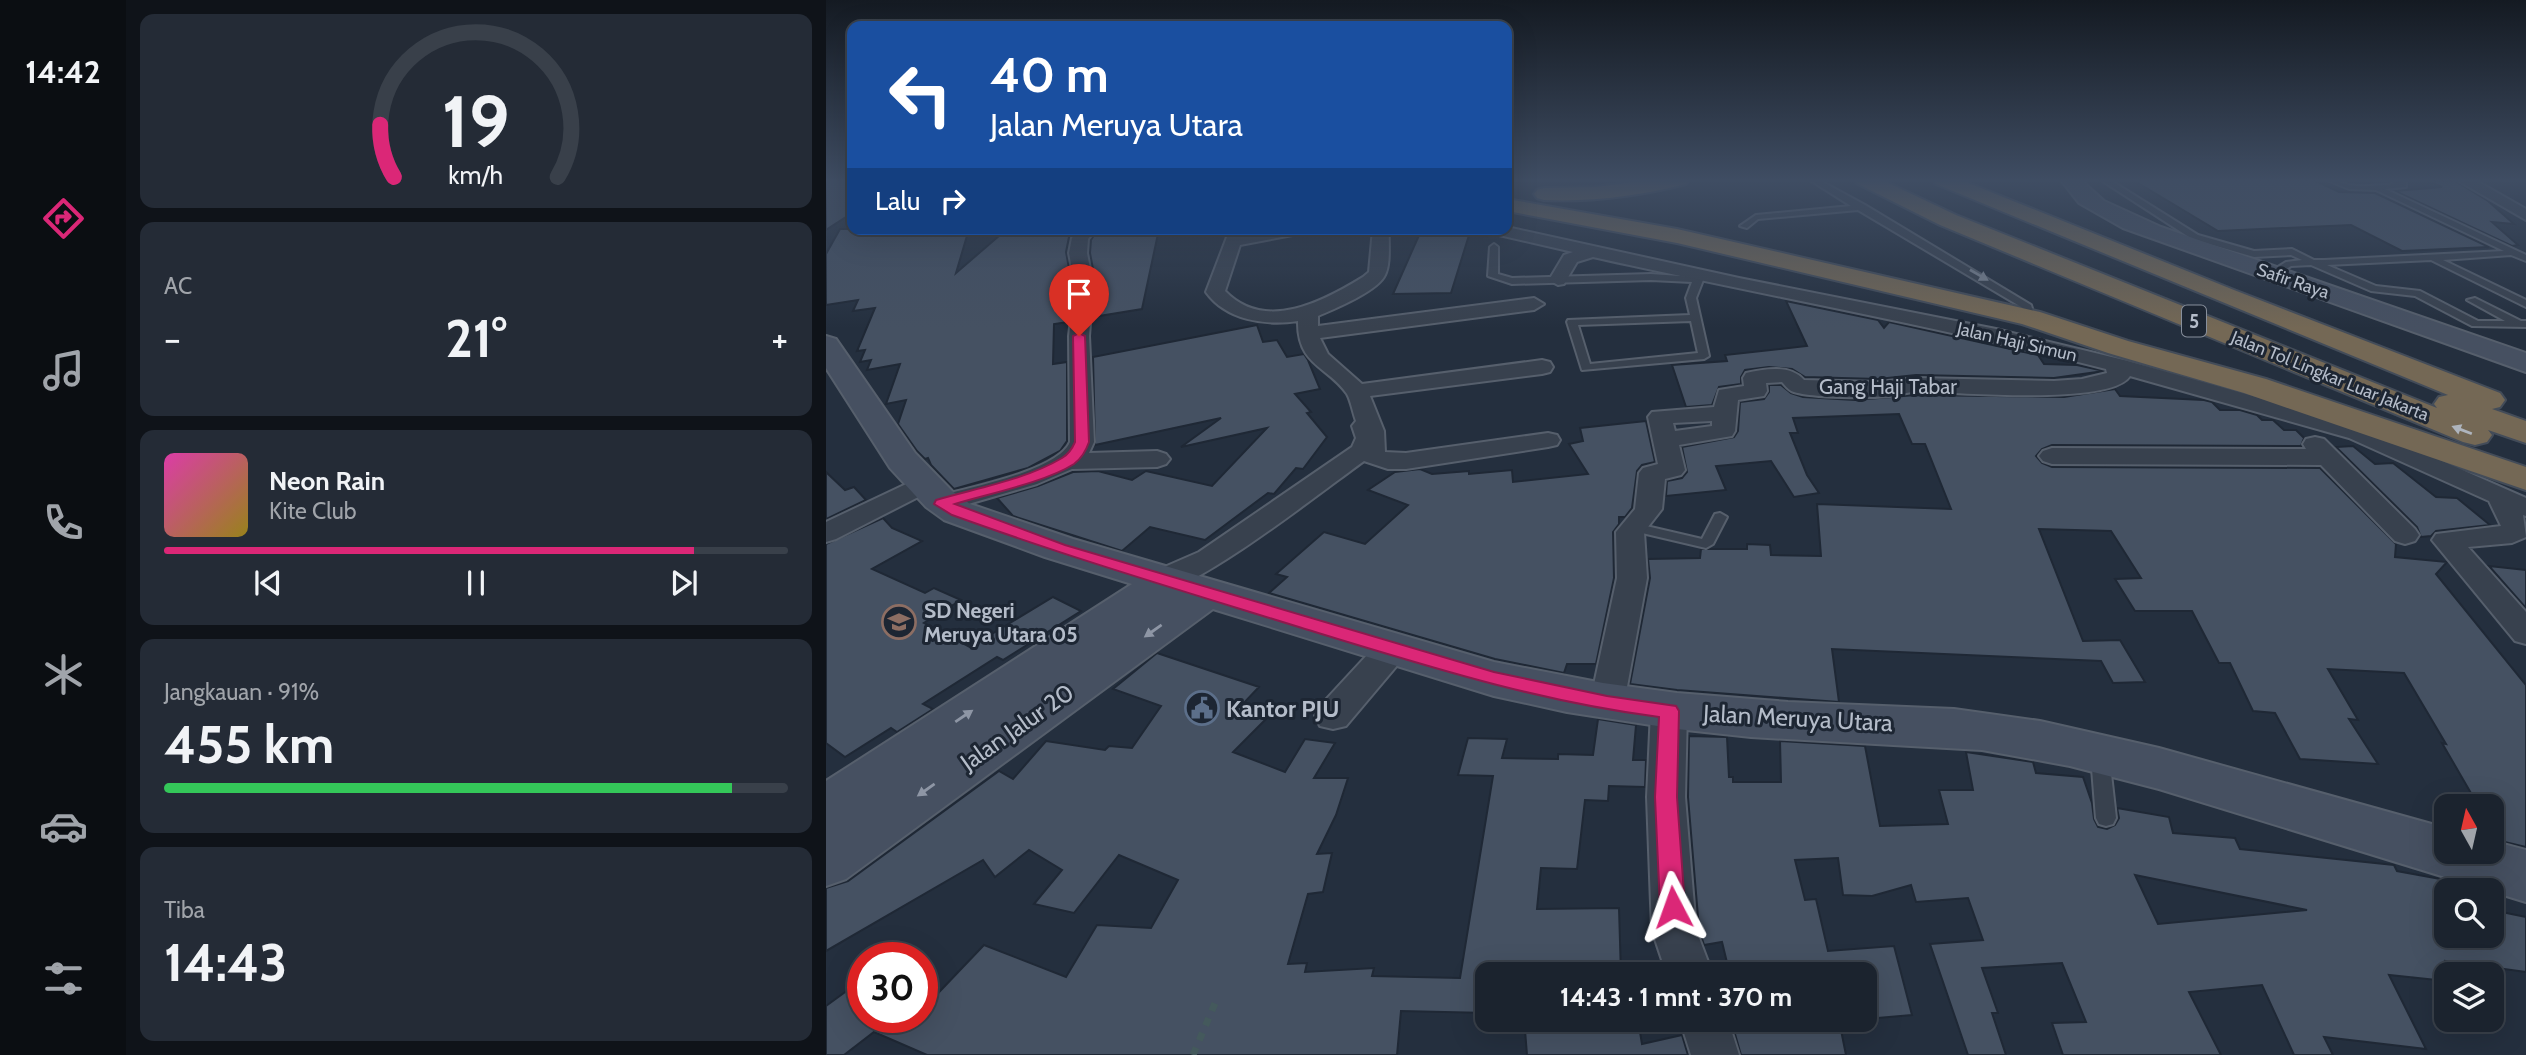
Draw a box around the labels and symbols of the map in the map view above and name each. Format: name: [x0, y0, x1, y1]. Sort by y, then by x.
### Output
street label: Safir Raya: [2254, 258, 2332, 304]
pin: [1049, 264, 1109, 336]
one-way arrow: [1969, 269, 1988, 282]
road number: 5: [2182, 306, 2206, 336]
street label: Jalan Haji Simun: [1954, 317, 2079, 366]
street label: Jalan Tol Lingkar Luar Jakarta: [2227, 326, 2432, 426]
street label: Gang Haji Tabar: [1819, 374, 1957, 400]
one-way arrow: [2452, 424, 2473, 435]
place label: SD Negeri Meruya Utara 05: [924, 598, 1078, 647]
school or university icon: SD Negeri Meruya Utara 05: [880, 603, 918, 641]
one-way arrow: [1143, 624, 1162, 637]
street label: Jalan Jalur 20: [954, 677, 1079, 777]
public building icon: Kantor PJU: [1183, 689, 1221, 727]
place label: Kantor PJU: [1226, 694, 1340, 723]
street label: Jalan Meruya Utara: [1702, 699, 1894, 737]
one-way arrow: [955, 709, 973, 723]
one-way arrow: [917, 783, 935, 797]
north arrow: [2434, 794, 2504, 864]
position arrow: [1636, 870, 1710, 944]
speed limit sign: 30: [847, 942, 938, 1033]

